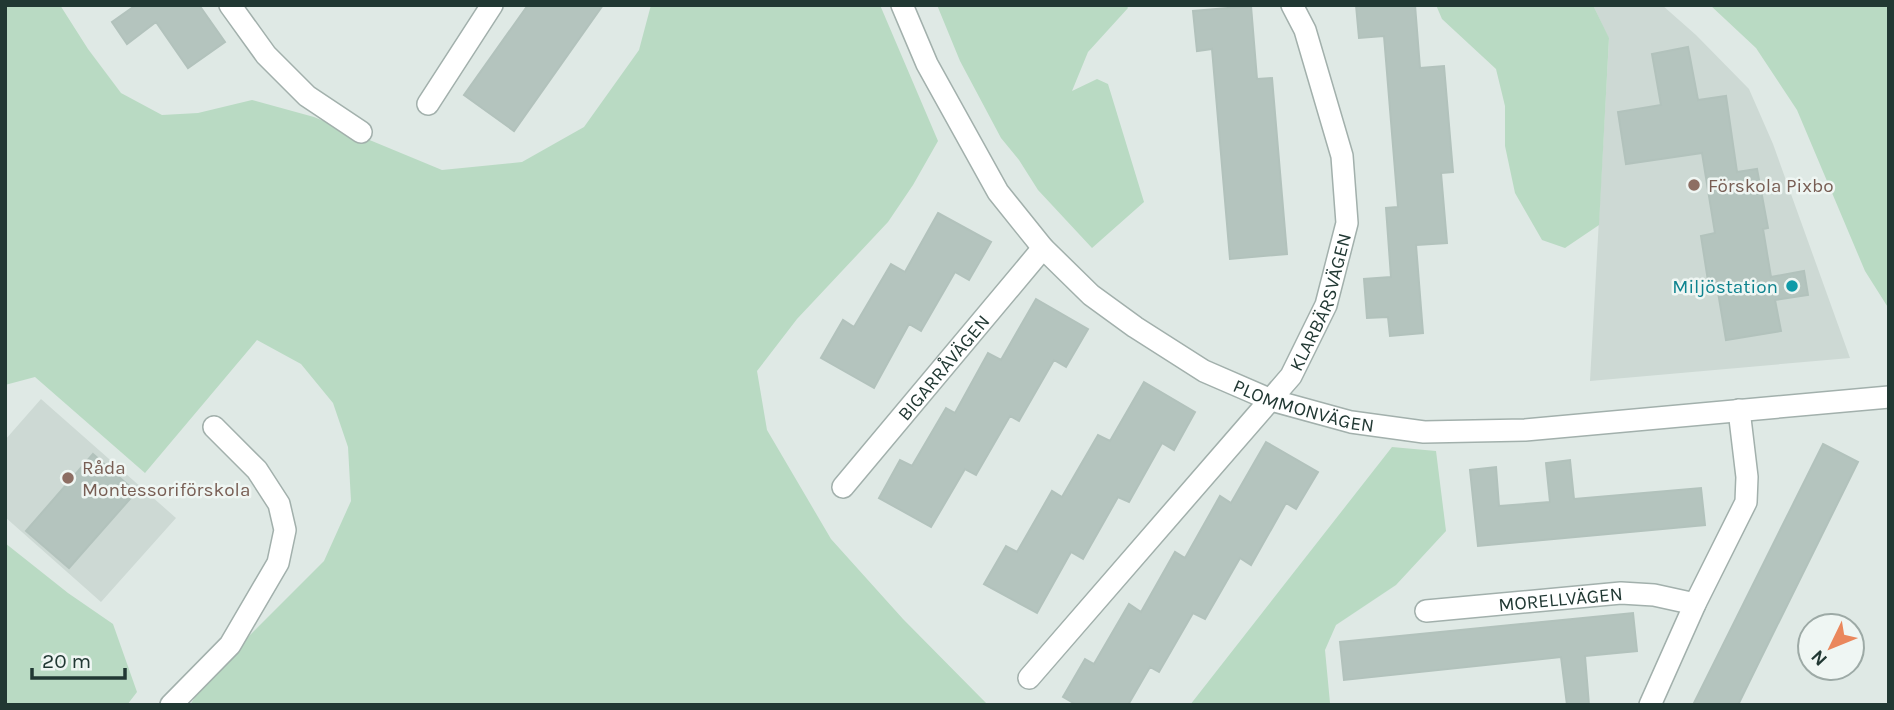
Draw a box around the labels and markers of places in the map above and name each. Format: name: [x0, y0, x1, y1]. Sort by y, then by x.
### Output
place label: Förskola Pixbo: [1708, 175, 1834, 197]
marker: Förskola Pixbo: [1686, 177, 1702, 193]
place label: Miljöstation: [1672, 276, 1778, 298]
marker: Miljöstation: [1784, 278, 1800, 294]
place label: Råda Montessoriförskola: [82, 457, 250, 501]
marker: Råda Montessoriförskola: [60, 470, 76, 486]

